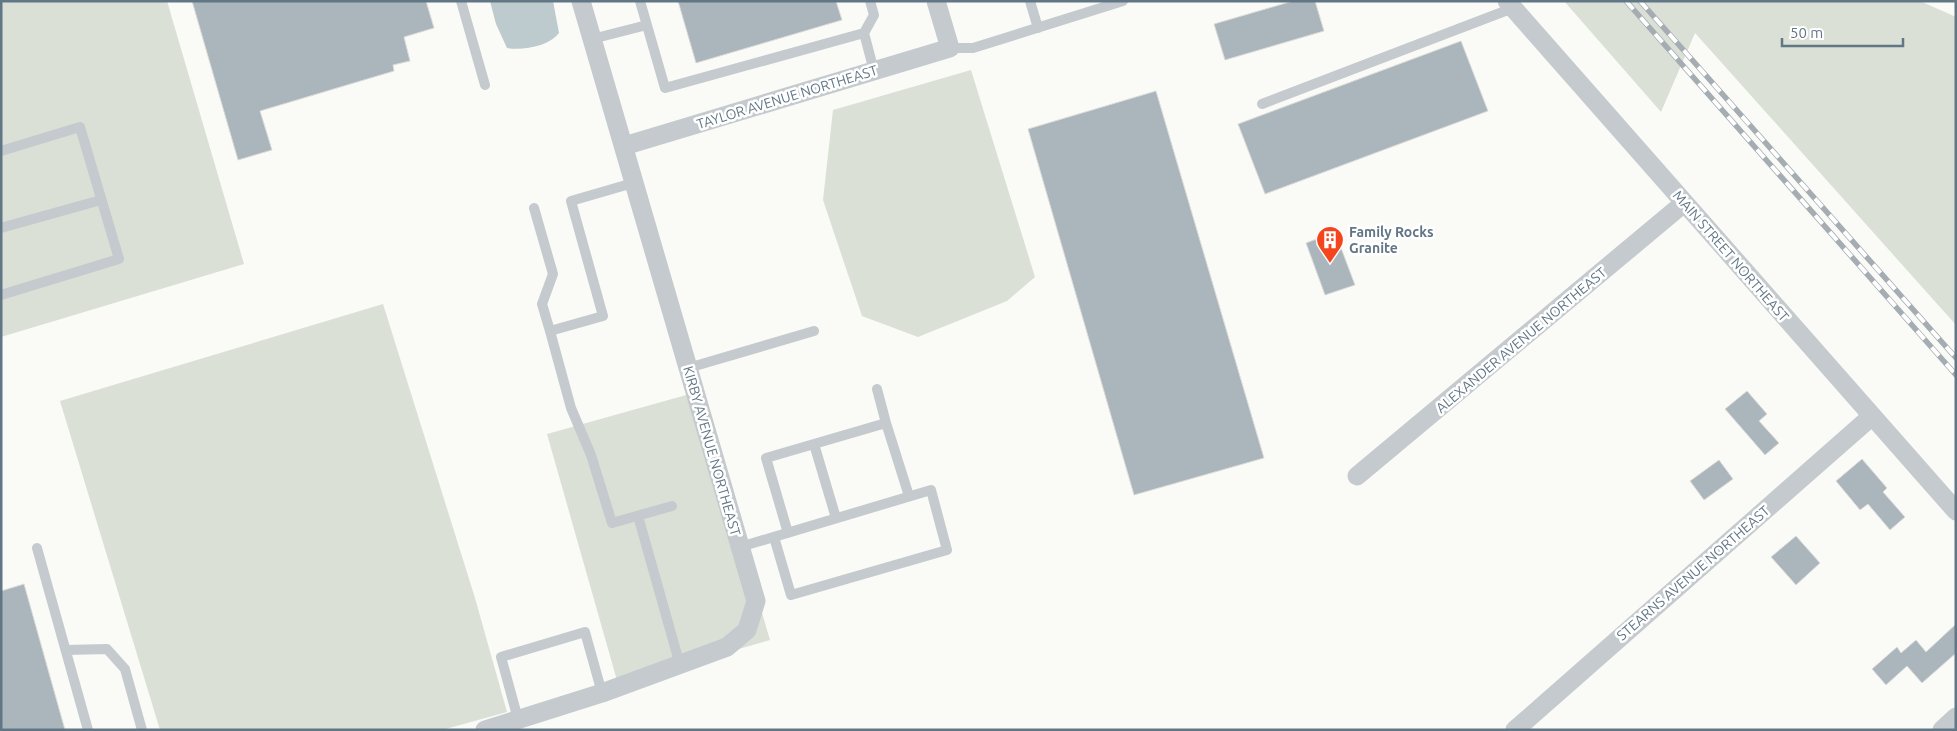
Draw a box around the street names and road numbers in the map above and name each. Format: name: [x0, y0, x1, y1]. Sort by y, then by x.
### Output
street label: TAYLOR AVENUE NORTHEAST: [695, 62, 879, 132]
street label: MAIN STREET NORTHEAST: [1670, 187, 1792, 325]
street label: ALEXANDER AVENUE NORTHEAST: [1433, 264, 1610, 416]
street label: KIRBY AVENUE NORTHEAST: [680, 364, 744, 538]
street label: STEARNS AVENUE NORTHEAST: [1613, 502, 1773, 644]

